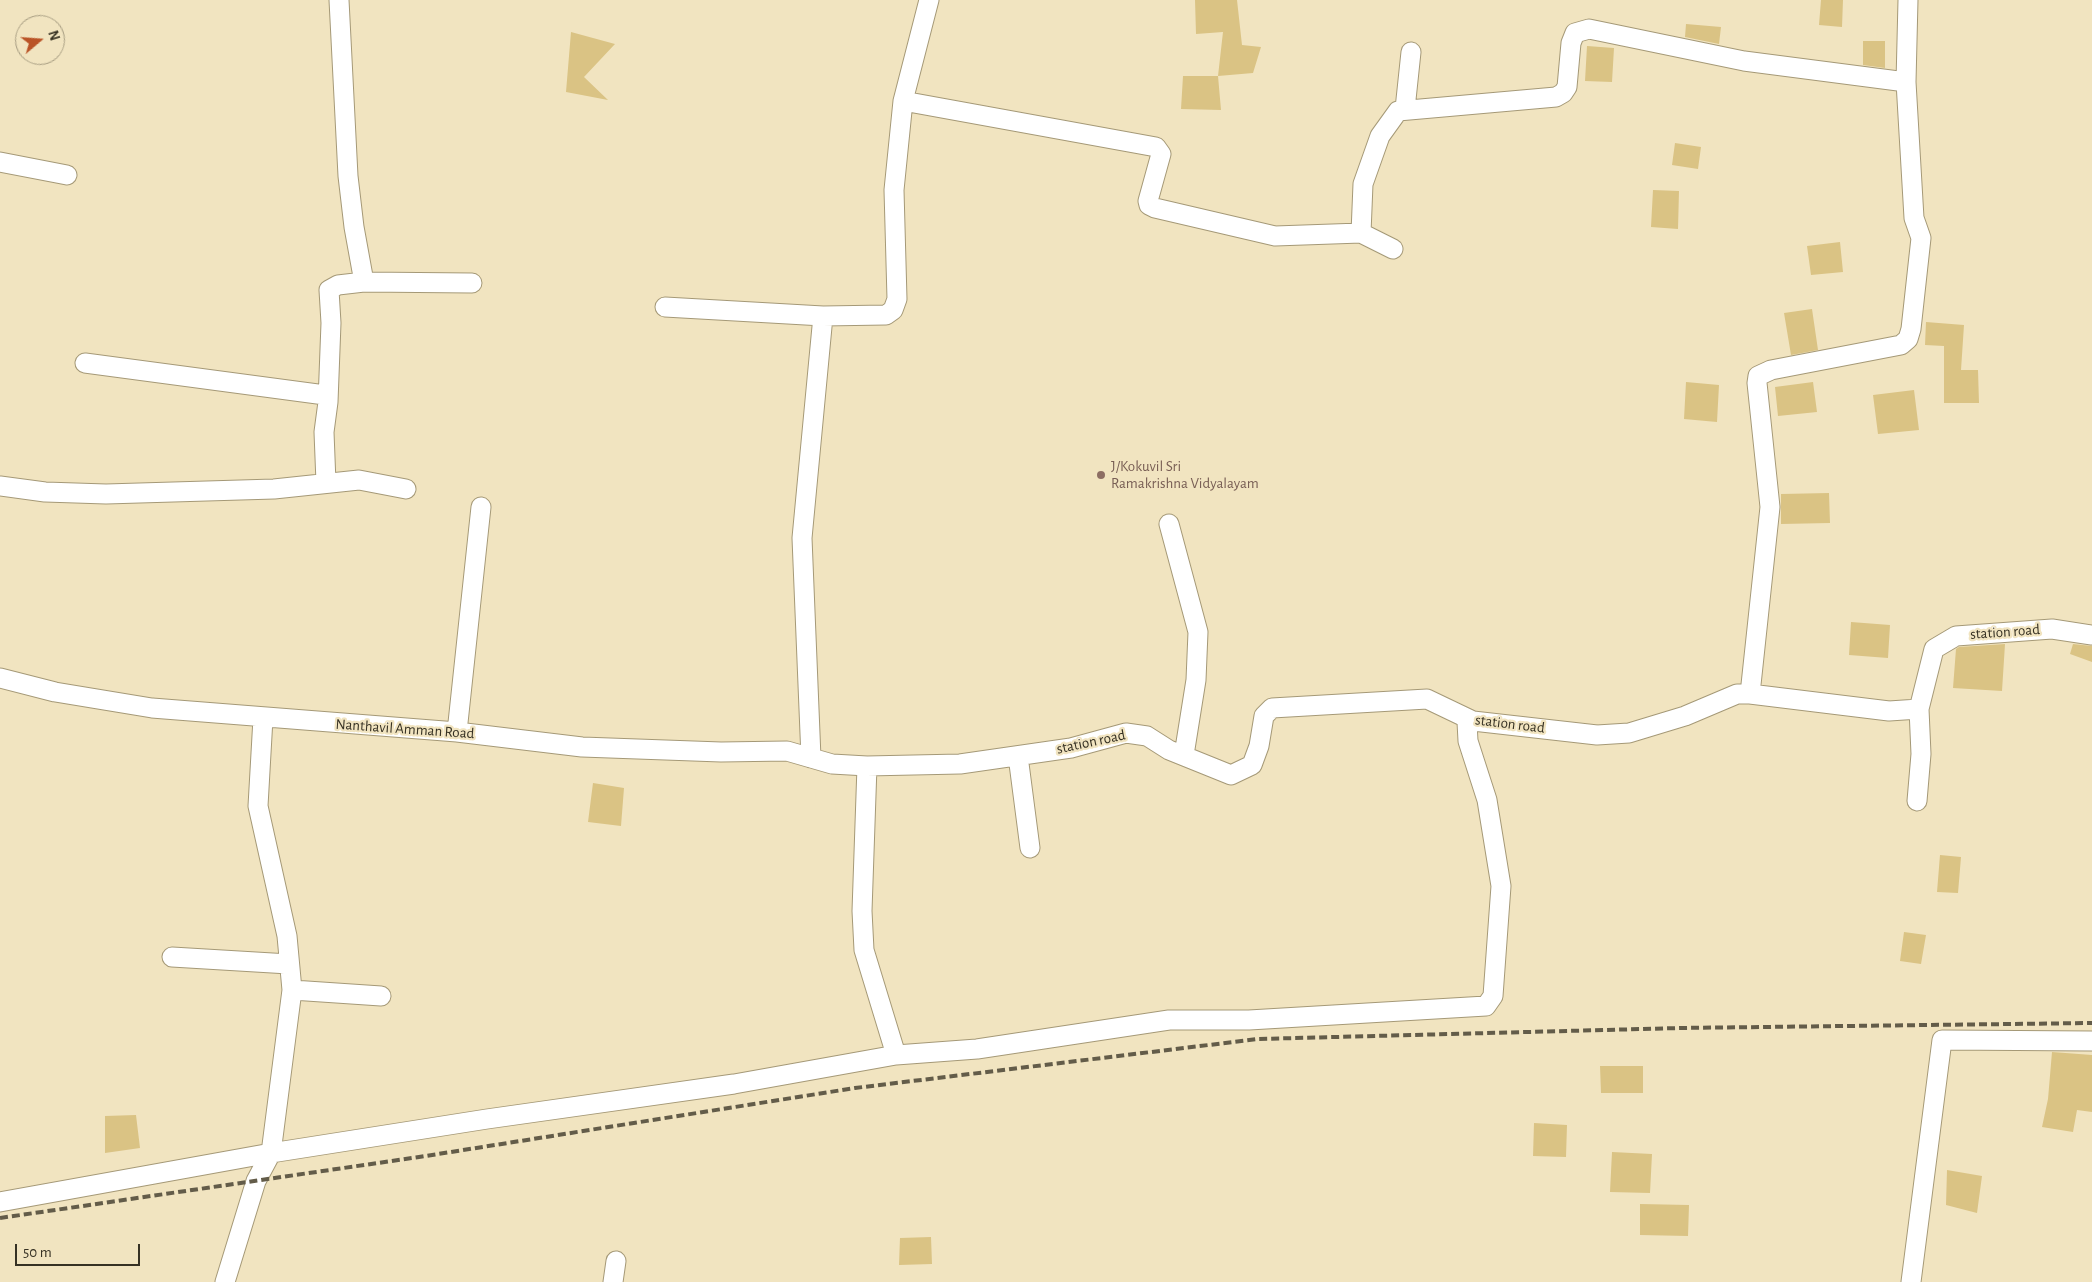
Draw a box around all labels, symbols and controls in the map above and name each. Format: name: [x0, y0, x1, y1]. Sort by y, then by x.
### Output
north arrow: [15, 15, 65, 65]
text: N: [45, 29, 61, 42]
place label: J/Kokuvil Sri Ramakrishna Vidyalayam: [1111, 457, 1259, 492]
marker: J/Kokuvil Sri Ramakrishna Vidyalayam: [1095, 469, 1107, 481]
street label: station road: [1969, 621, 2041, 643]
street label: station road: [1474, 711, 1546, 737]
street label: Nanthavil Amman Road: [335, 715, 475, 743]
street label: station road: [1055, 726, 1127, 758]
scale bar: [18, 1234, 142, 1266]
text: 50 m: [23, 1245, 52, 1260]

